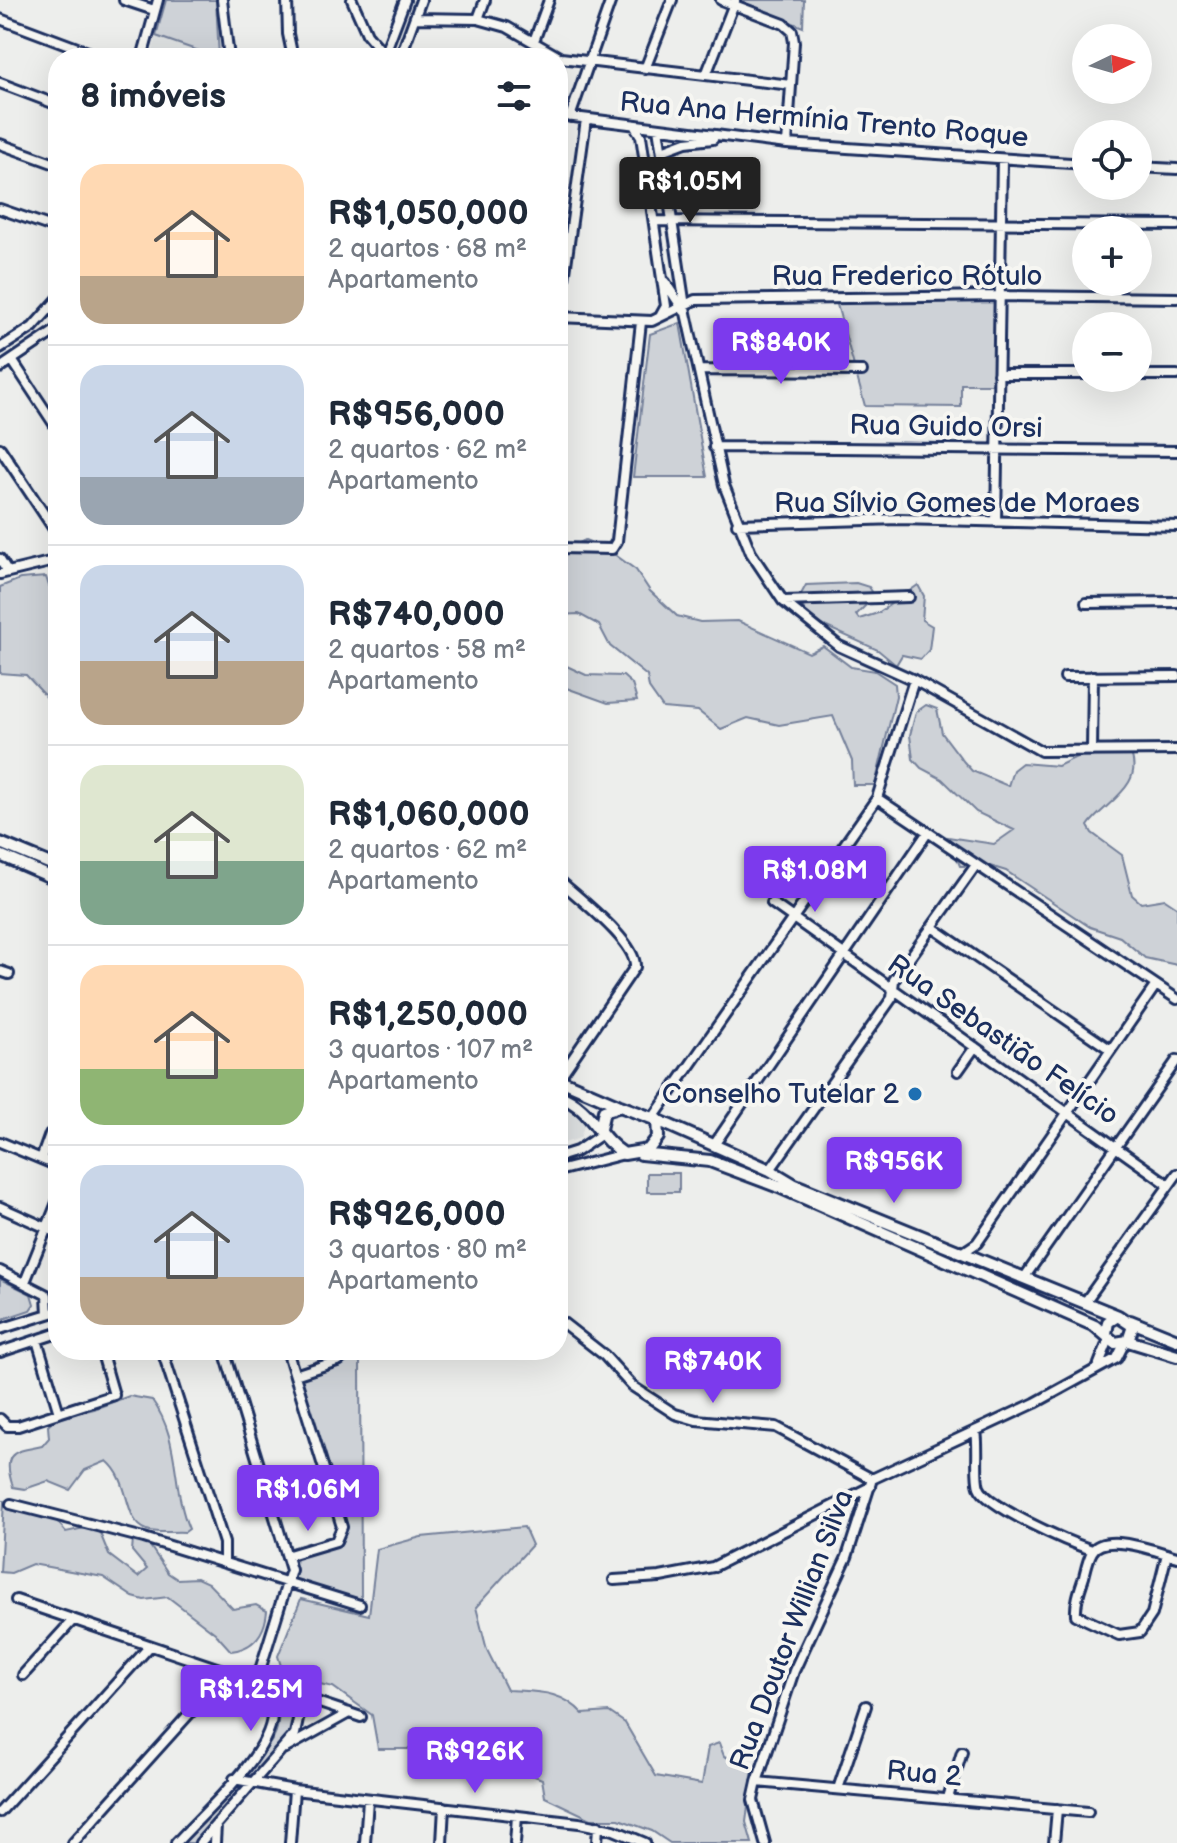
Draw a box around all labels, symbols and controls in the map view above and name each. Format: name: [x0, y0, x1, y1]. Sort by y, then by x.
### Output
north arrow: [1072, 24, 1152, 104]
map controls: [1072, 24, 1152, 392]
icon: filters: [492, 74, 536, 118]
text: 8 imóveis: [80, 76, 226, 117]
street label: Rua Ana Hermínia Trento Roque: [618, 86, 1030, 154]
button: locate: [1072, 120, 1152, 200]
pin: R$1.05M: [616, 157, 764, 225]
text: R$1.05M: [637, 167, 743, 198]
text: R$1,050,000: [328, 193, 529, 234]
icon: home: [144, 196, 240, 292]
button: +: [1072, 216, 1152, 296]
text: 2 quartos · 68 m²: [328, 234, 527, 265]
street label: Rua Frederico Rótulo: [772, 260, 1042, 293]
text: Apartamento: [328, 265, 479, 296]
button: −: [1072, 312, 1152, 392]
pin: R$840K: [716, 318, 846, 386]
text: R$840K: [731, 328, 831, 359]
text: R$956,000: [328, 394, 505, 435]
icon: home: [144, 397, 240, 493]
street label: Rua Guido Orsi: [849, 409, 1043, 445]
text: 2 quartos · 62 m²: [328, 435, 527, 466]
text: Apartamento: [328, 466, 479, 497]
street label: Rua Sílvio Gomes de Moraes: [774, 487, 1140, 520]
text: R$740,000: [328, 594, 505, 635]
icon: home: [144, 597, 240, 693]
text: 2 quartos · 58 m²: [328, 635, 526, 666]
text: Apartamento: [328, 666, 479, 697]
text: R$1,060,000: [328, 794, 530, 835]
icon: home: [144, 797, 240, 893]
text: 2 quartos · 62 m²: [328, 835, 527, 866]
pin: R$1.08M: [741, 846, 889, 914]
text: R$1.08M: [762, 856, 868, 887]
text: Apartamento: [328, 866, 479, 897]
street label: Rua Sebastião Felício: [881, 948, 1125, 1132]
text: R$1,250,000: [328, 994, 528, 1035]
icon: home: [144, 997, 240, 1093]
text: 3 quartos · 107 m²: [328, 1035, 533, 1066]
text: Apartamento: [328, 1066, 479, 1097]
place label: Conselho Tutelar 2: [662, 1078, 899, 1111]
marker: Conselho Tutelar 2: [906, 1085, 924, 1103]
pin: R$956K: [829, 1137, 959, 1205]
text: R$956K: [845, 1147, 943, 1178]
text: R$926,000: [328, 1194, 506, 1235]
icon: home: [144, 1197, 240, 1293]
text: 3 quartos · 80 m²: [328, 1235, 527, 1266]
text: Apartamento: [328, 1266, 479, 1297]
pin: R$740K: [648, 1337, 778, 1405]
text: R$740K: [664, 1347, 762, 1378]
pin: R$1.06M: [234, 1465, 382, 1533]
text: R$1.06M: [255, 1475, 361, 1506]
street label: Rua Doutor Willian Silva: [723, 1485, 861, 1775]
pin: R$1.25M: [177, 1665, 325, 1733]
text: R$1.25M: [199, 1675, 303, 1706]
pin: R$926K: [410, 1727, 540, 1795]
text: R$926K: [425, 1737, 525, 1768]
street label: Rua 2: [885, 1754, 963, 1794]

